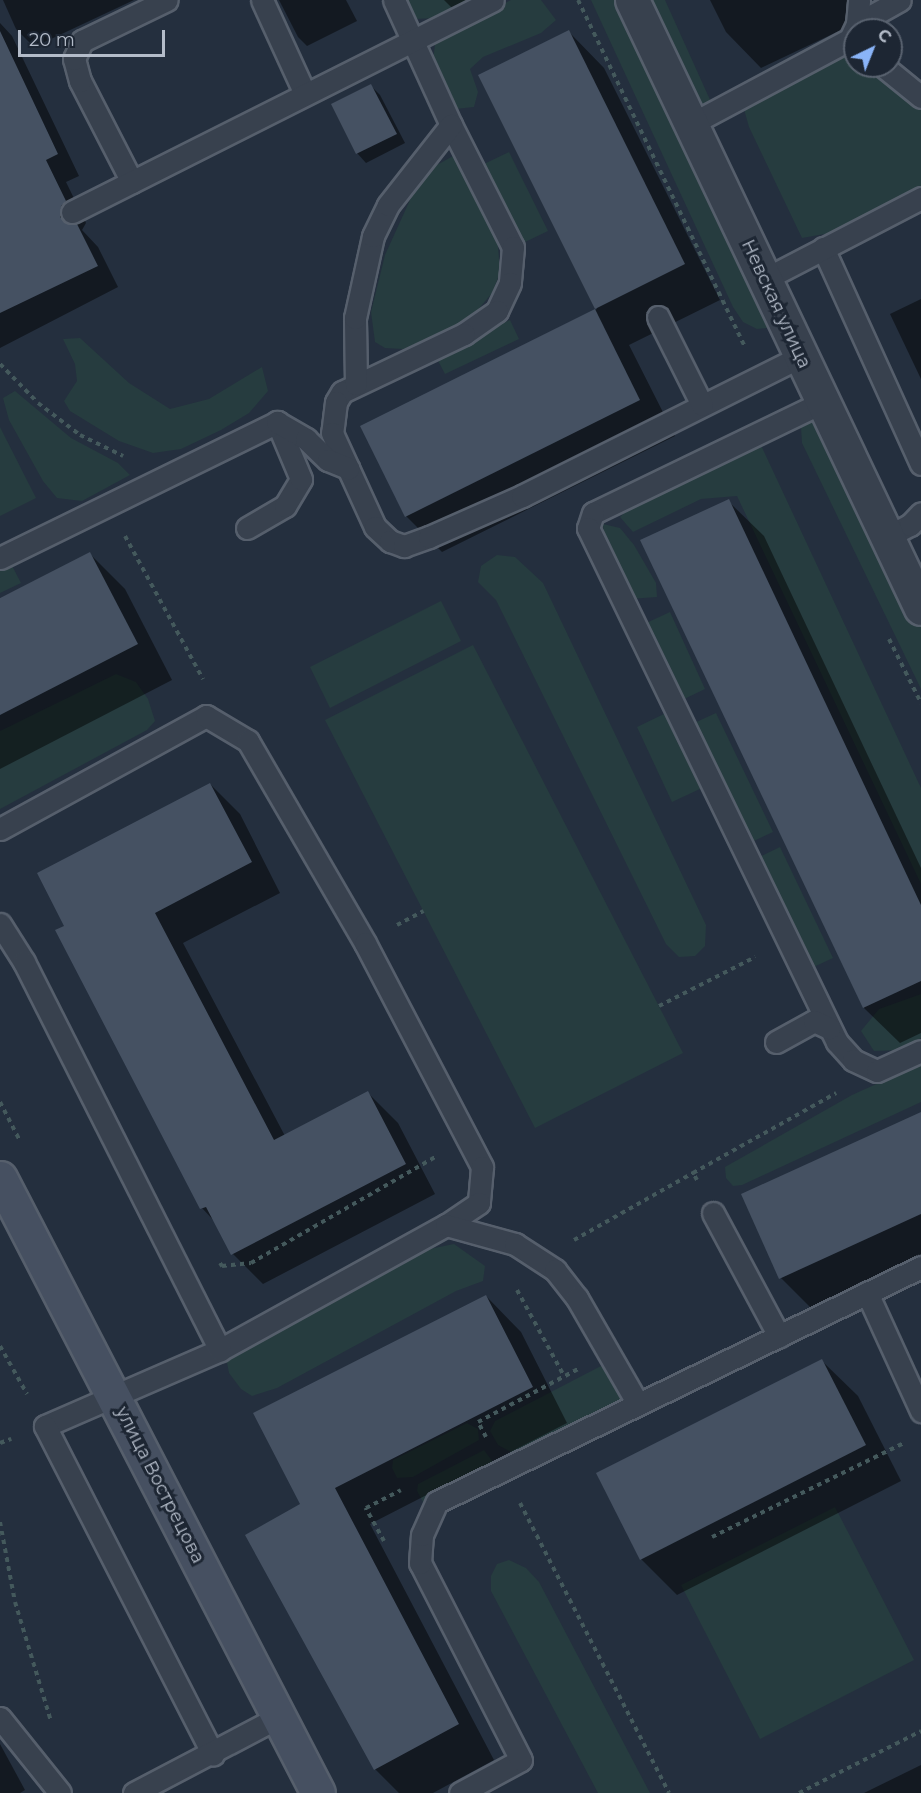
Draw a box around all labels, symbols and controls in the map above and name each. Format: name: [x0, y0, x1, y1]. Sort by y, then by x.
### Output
scale bar: [21, 18, 168, 56]
north arrow: [843, 18, 903, 78]
text: С: [874, 25, 895, 47]
text: 20 m: [29, 29, 75, 51]
street label: Невская улица: [737, 236, 815, 372]
street label: улица Вострецова: [111, 1403, 209, 1567]

